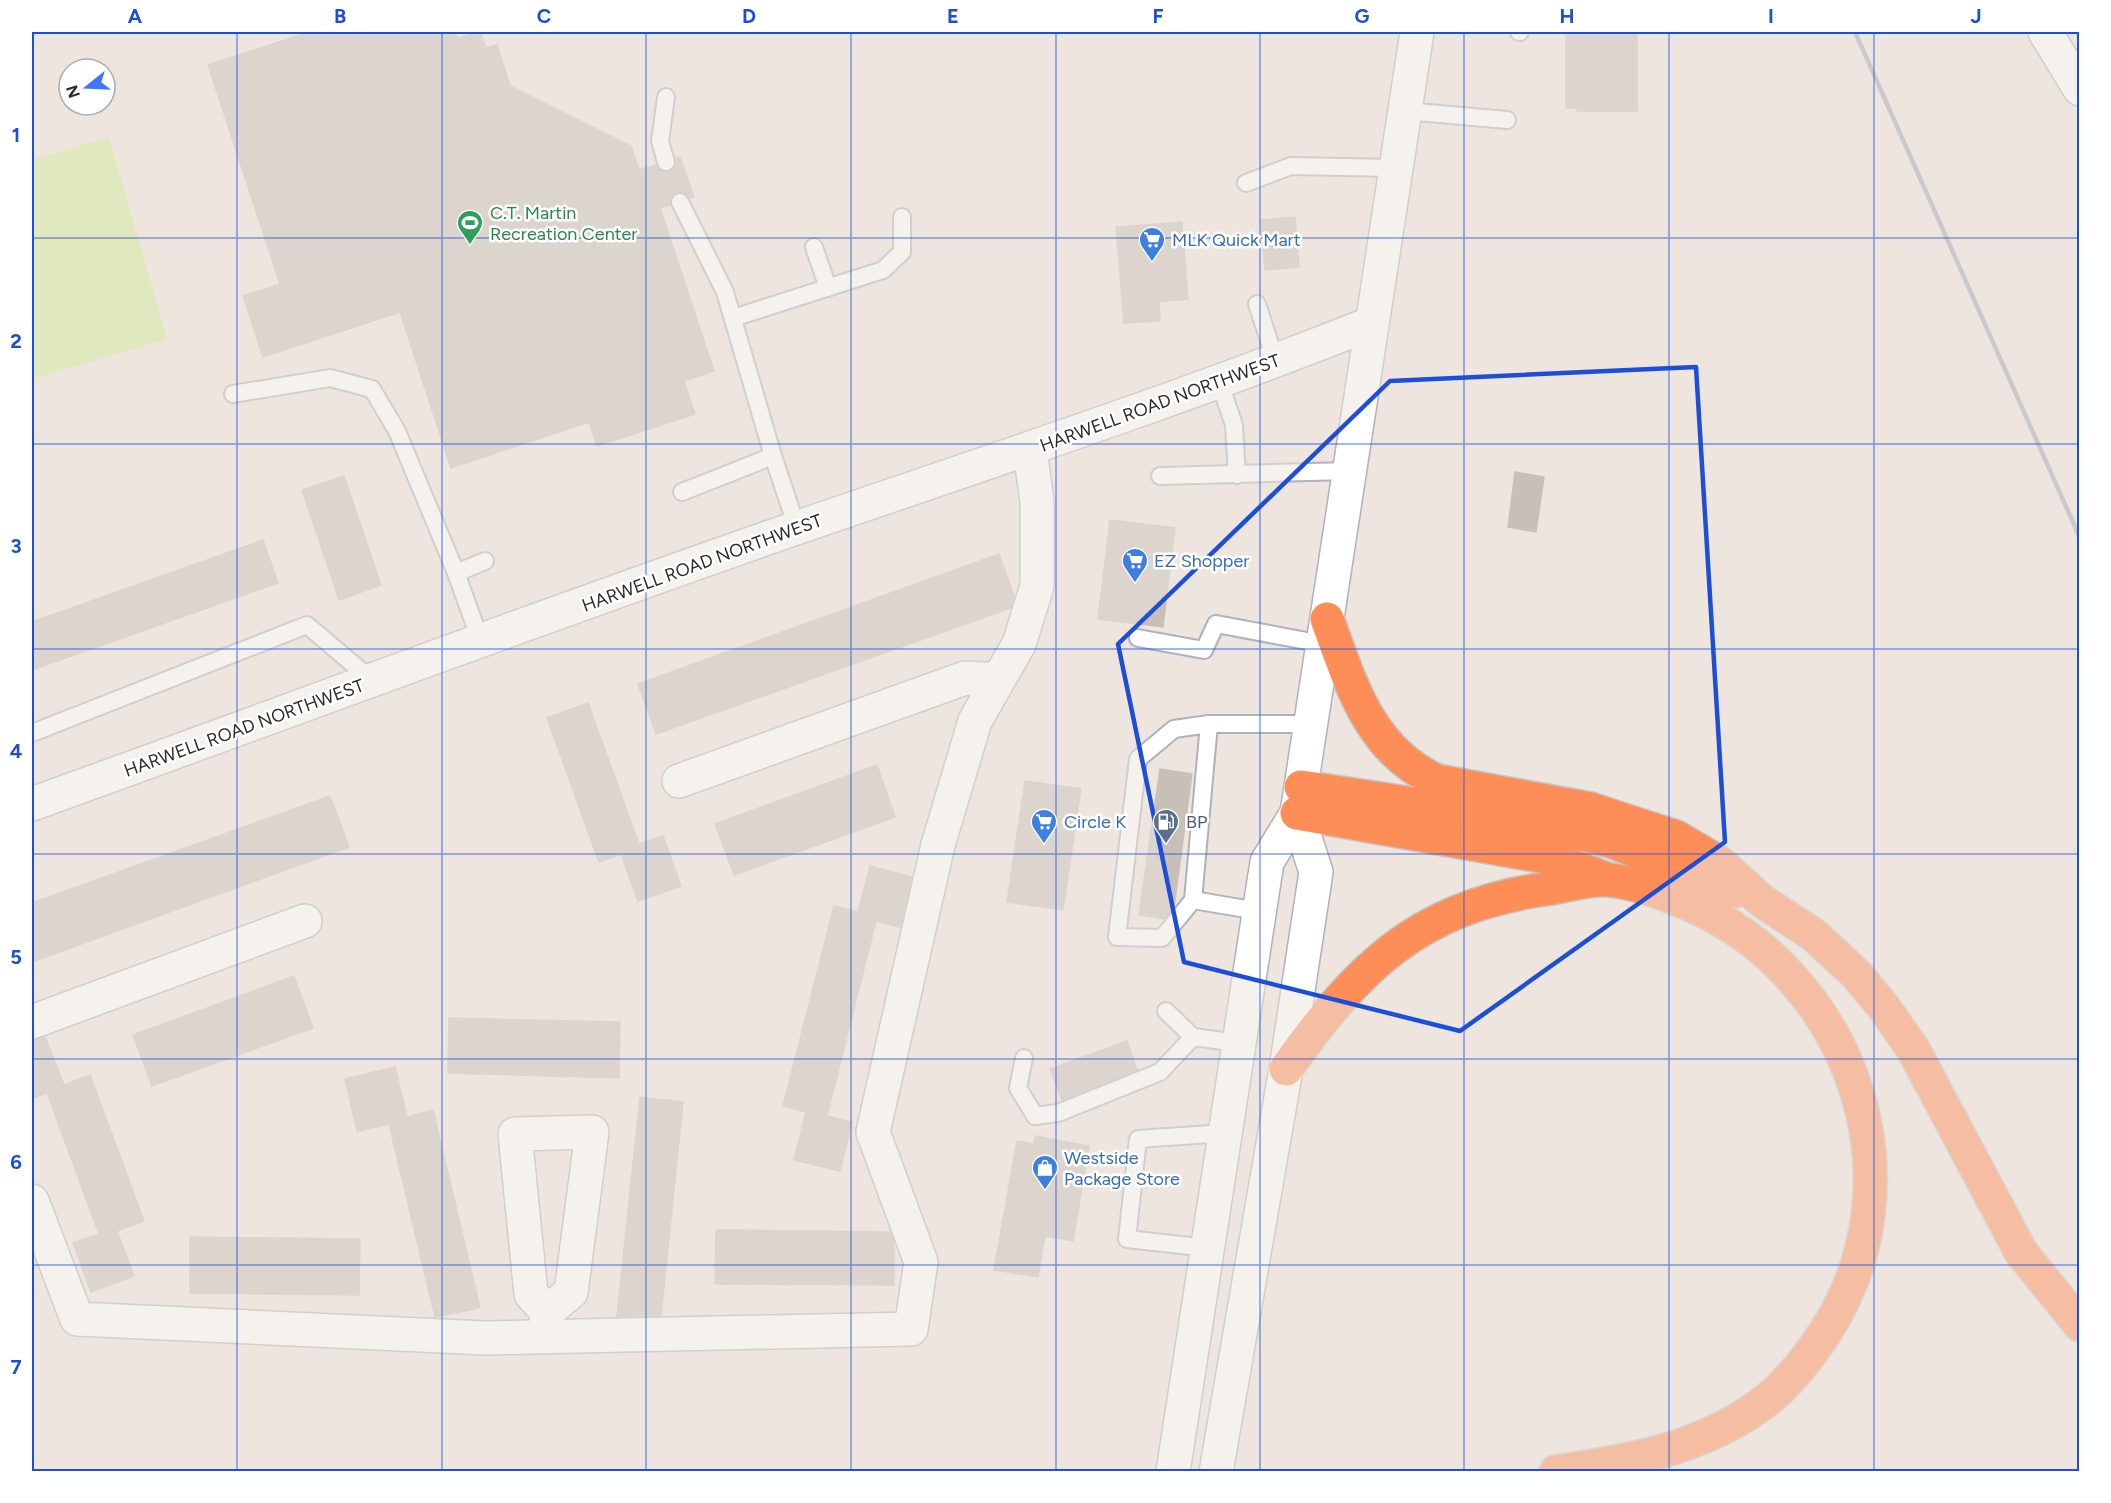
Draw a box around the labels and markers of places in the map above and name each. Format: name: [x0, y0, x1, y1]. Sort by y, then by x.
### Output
place label: C.T. Martin Recreation Center: [490, 202, 637, 245]
sports icon: C.T. Martin Recreation Center: [455, 208, 485, 246]
supermarket icon: MLK Quick Mart: [1137, 225, 1167, 263]
place label: MLK Quick Mart: [1172, 229, 1301, 251]
supermarket icon: EZ Shopper: [1120, 546, 1150, 584]
place label: EZ Shopper: [1154, 550, 1249, 572]
supermarket icon: Circle K: [1029, 807, 1059, 845]
fuel station icon: BP: [1151, 807, 1181, 845]
place label: Circle K: [1064, 811, 1126, 833]
place label: BP: [1186, 811, 1207, 833]
place label: Westside Package Store: [1064, 1147, 1180, 1190]
shop icon: Westside Package Store: [1030, 1153, 1060, 1191]

